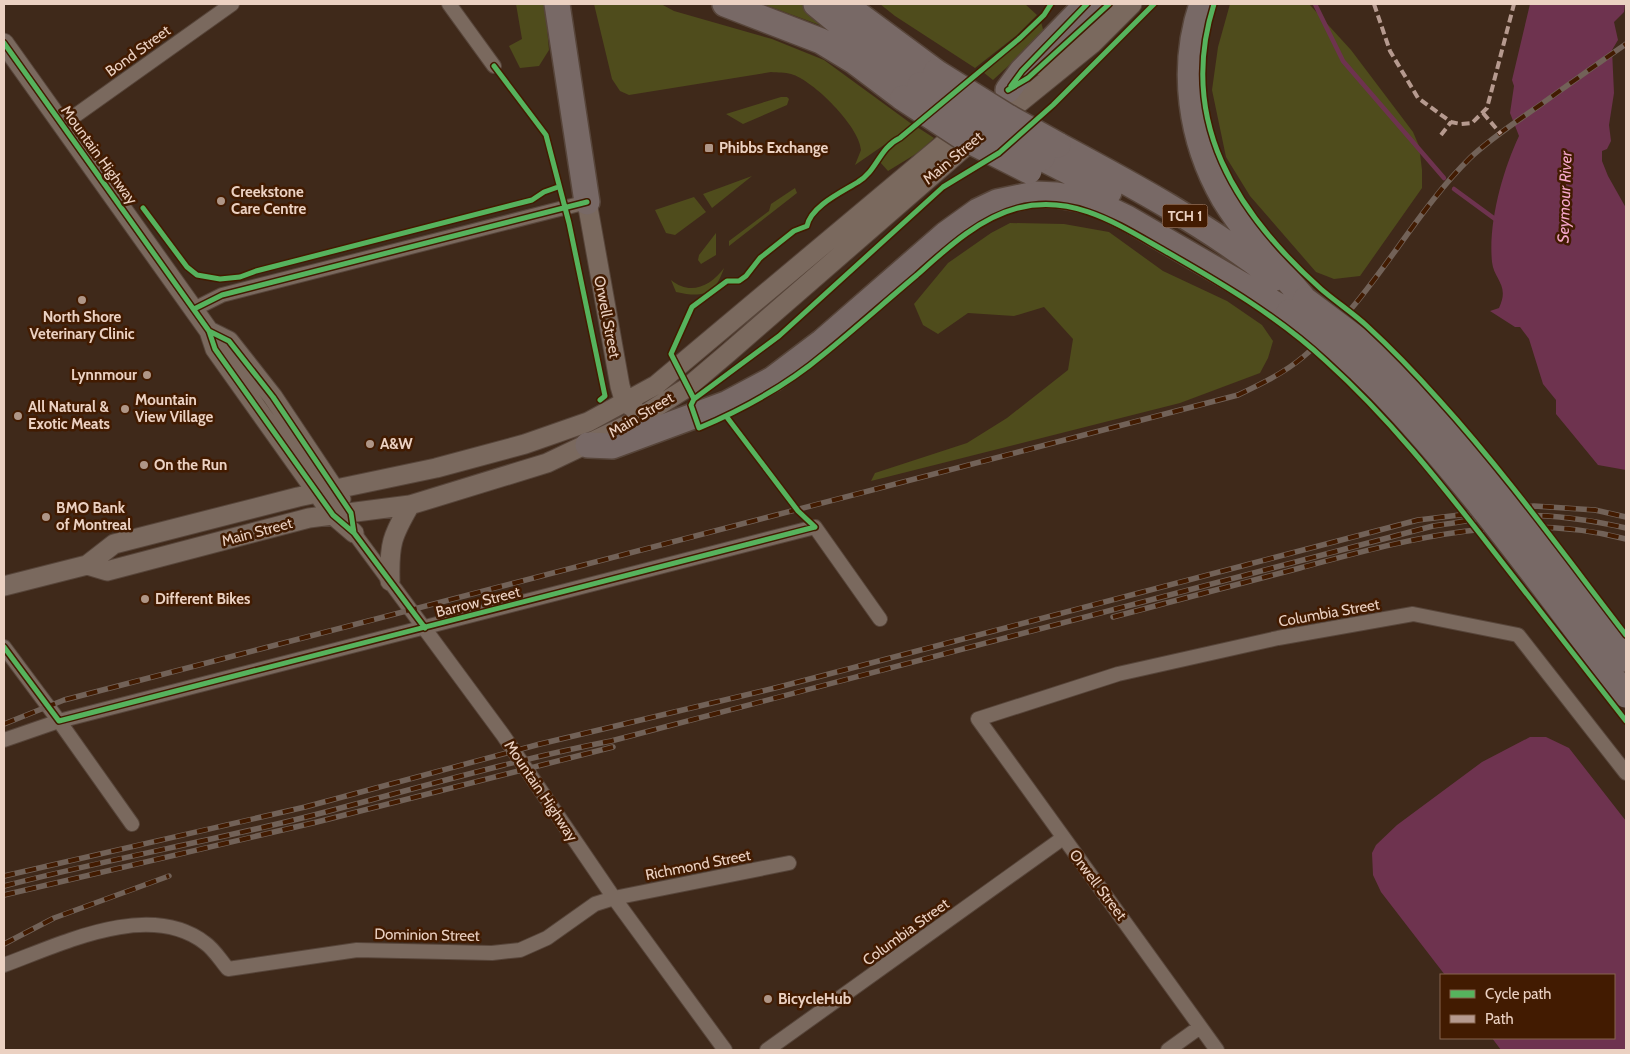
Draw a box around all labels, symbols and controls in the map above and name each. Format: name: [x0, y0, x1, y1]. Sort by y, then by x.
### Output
street label: Bond Street: [102, 21, 174, 81]
street label: Mountain Highway: [57, 102, 141, 208]
street label: Main Street: [919, 128, 987, 188]
place label: Phibbs Exchange: [719, 139, 829, 157]
marker: Phibbs Exchange: [703, 142, 715, 154]
water label: Seymour River: [1553, 150, 1576, 243]
place label: Creekstone Care Centre: [231, 183, 306, 218]
marker: Creekstone Care Centre: [215, 195, 227, 207]
road number: TCH 1: [1162, 205, 1208, 228]
street label: Orwell Street: [590, 274, 624, 360]
marker: North Shore Veterinary Clinic: [76, 294, 88, 306]
place label: North Shore Veterinary Clinic: [29, 308, 135, 343]
place label: Lynnmour: [71, 366, 137, 384]
marker: Lynnmour: [141, 369, 153, 381]
street label: Main Street: [605, 389, 677, 441]
place label: Mountain View Village: [135, 391, 213, 426]
place label: All Natural & Exotic Meats: [28, 398, 110, 433]
marker: Mountain View Village: [119, 403, 131, 415]
marker: All Natural & Exotic Meats: [12, 410, 24, 422]
place label: A&W: [380, 435, 413, 453]
marker: A&W: [364, 438, 376, 450]
place label: On the Run: [154, 456, 227, 474]
marker: On the Run: [138, 459, 150, 471]
place label: BMO Bank of Montreal: [56, 499, 131, 534]
marker: BMO Bank of Montreal: [40, 511, 52, 523]
street label: Main Street: [220, 514, 294, 550]
street label: Barrow Street: [434, 583, 522, 621]
place label: Different Bikes: [155, 590, 250, 608]
marker: Different Bikes: [139, 593, 151, 605]
street label: Columbia Street: [1277, 595, 1381, 631]
street label: Mountain Highway: [501, 737, 582, 845]
street label: Richmond Street: [644, 846, 752, 884]
street label: Orwell Street: [1066, 846, 1130, 924]
street label: Columbia Street: [859, 895, 953, 969]
street label: Dominion Street: [374, 925, 480, 945]
legend: [1440, 974, 1615, 1039]
text: Cycle path: [1485, 985, 1551, 1003]
place label: BicycleHub: [778, 990, 852, 1008]
marker: BicycleHub: [762, 993, 774, 1005]
text: Path: [1485, 1010, 1514, 1028]

